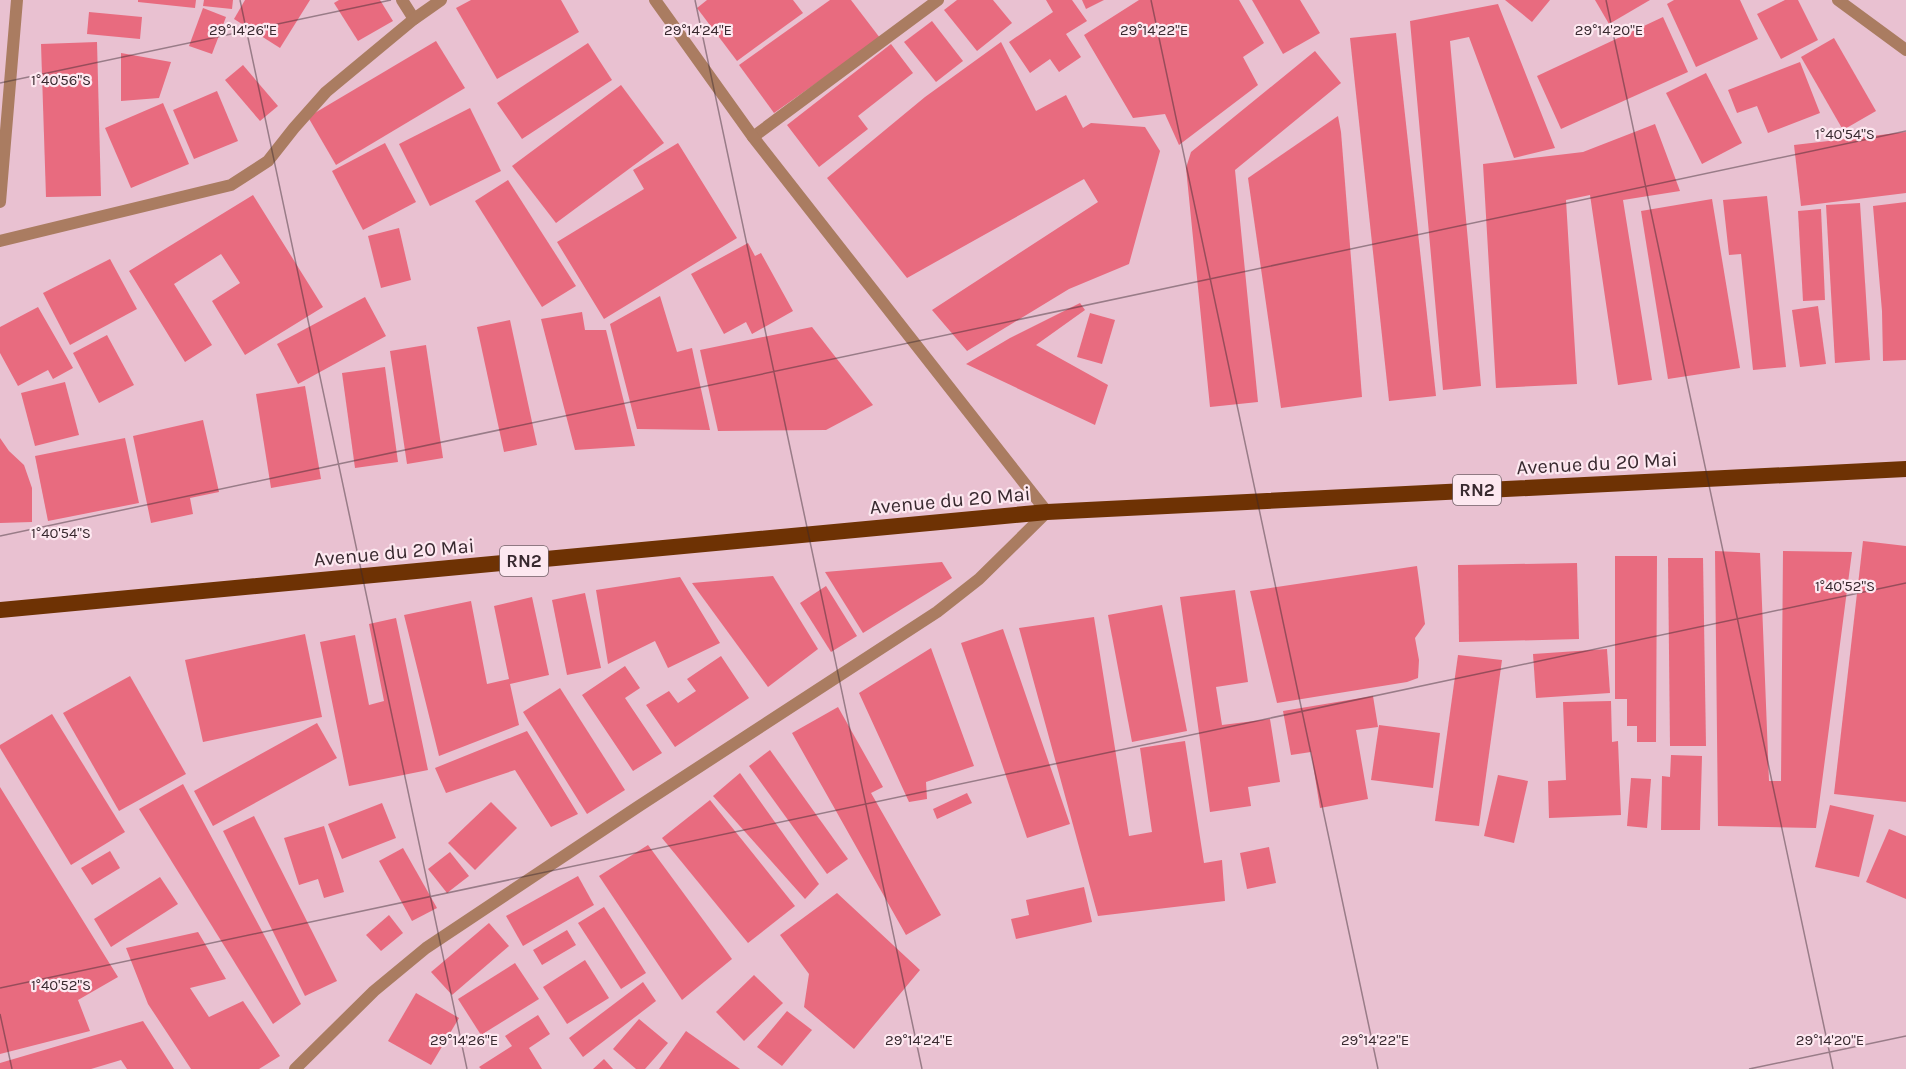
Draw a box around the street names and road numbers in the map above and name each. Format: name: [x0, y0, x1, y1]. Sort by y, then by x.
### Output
street label: Avenue du 20 Mai: [1516, 448, 1678, 479]
road number: RN2: [1453, 475, 1501, 505]
street label: Avenue du 20 Mai: [869, 482, 1031, 519]
street label: Avenue du 20 Mai: [313, 534, 475, 571]
road number: RN2: [500, 546, 548, 576]

